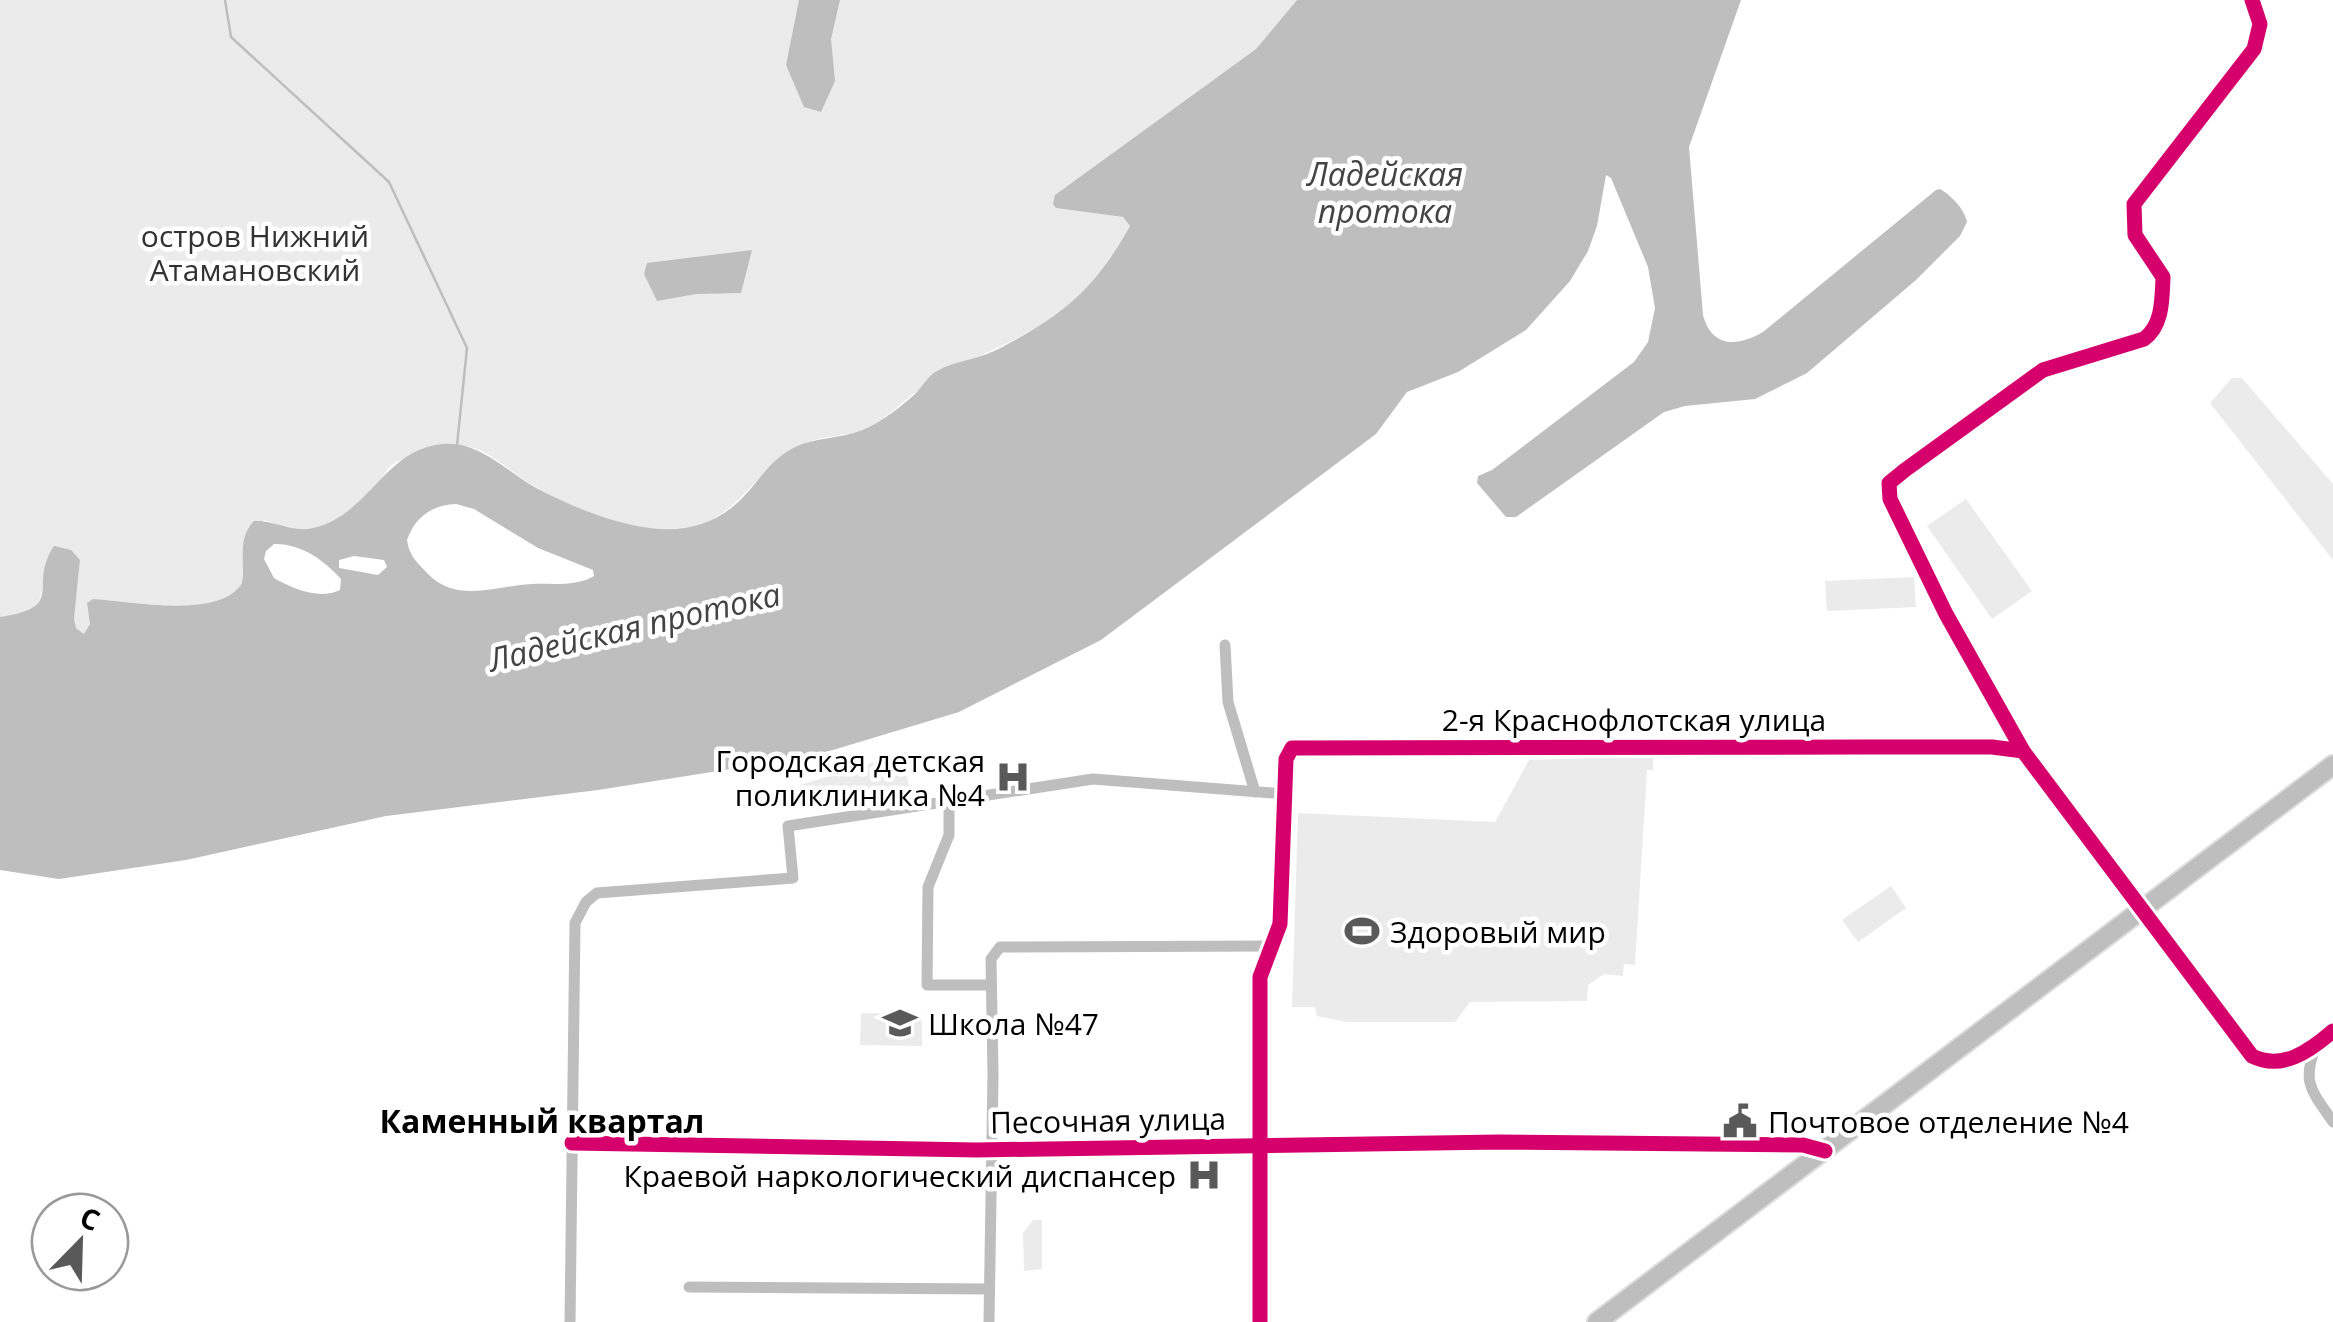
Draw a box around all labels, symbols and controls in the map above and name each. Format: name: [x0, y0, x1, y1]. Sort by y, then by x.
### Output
water label: Ладейская протока: [1305, 152, 1463, 232]
park label: остров Нижний Атамановский: [141, 215, 369, 290]
water label: Ладейская протока: [482, 571, 784, 681]
street label: 2-я Краснофлотская улица: [1442, 699, 1826, 740]
place label: Городская детская поликлиника №4: [715, 740, 985, 815]
hospital icon: Городская детская поликлиника №4: [994, 758, 1032, 796]
place label: Здоровый мир: [1390, 911, 1606, 952]
sports icon: Здоровый мир: [1343, 912, 1381, 950]
place label: Школа №47: [928, 1003, 1099, 1044]
school or university icon: Школа №47: [881, 1004, 919, 1042]
street label: Песочная улица: [990, 1097, 1226, 1143]
district label: Каменный квартал: [380, 1099, 704, 1142]
place label: Почтовое отделение №4: [1768, 1101, 2129, 1142]
public building icon: Почтовое отделение №4: [1721, 1102, 1759, 1140]
place label: Краевой наркологический диспансер: [624, 1155, 1176, 1196]
hospital icon: Краевой наркологический диспансер: [1185, 1156, 1223, 1194]
north arrow: [30, 1192, 130, 1292]
text: С: [75, 1197, 106, 1239]

